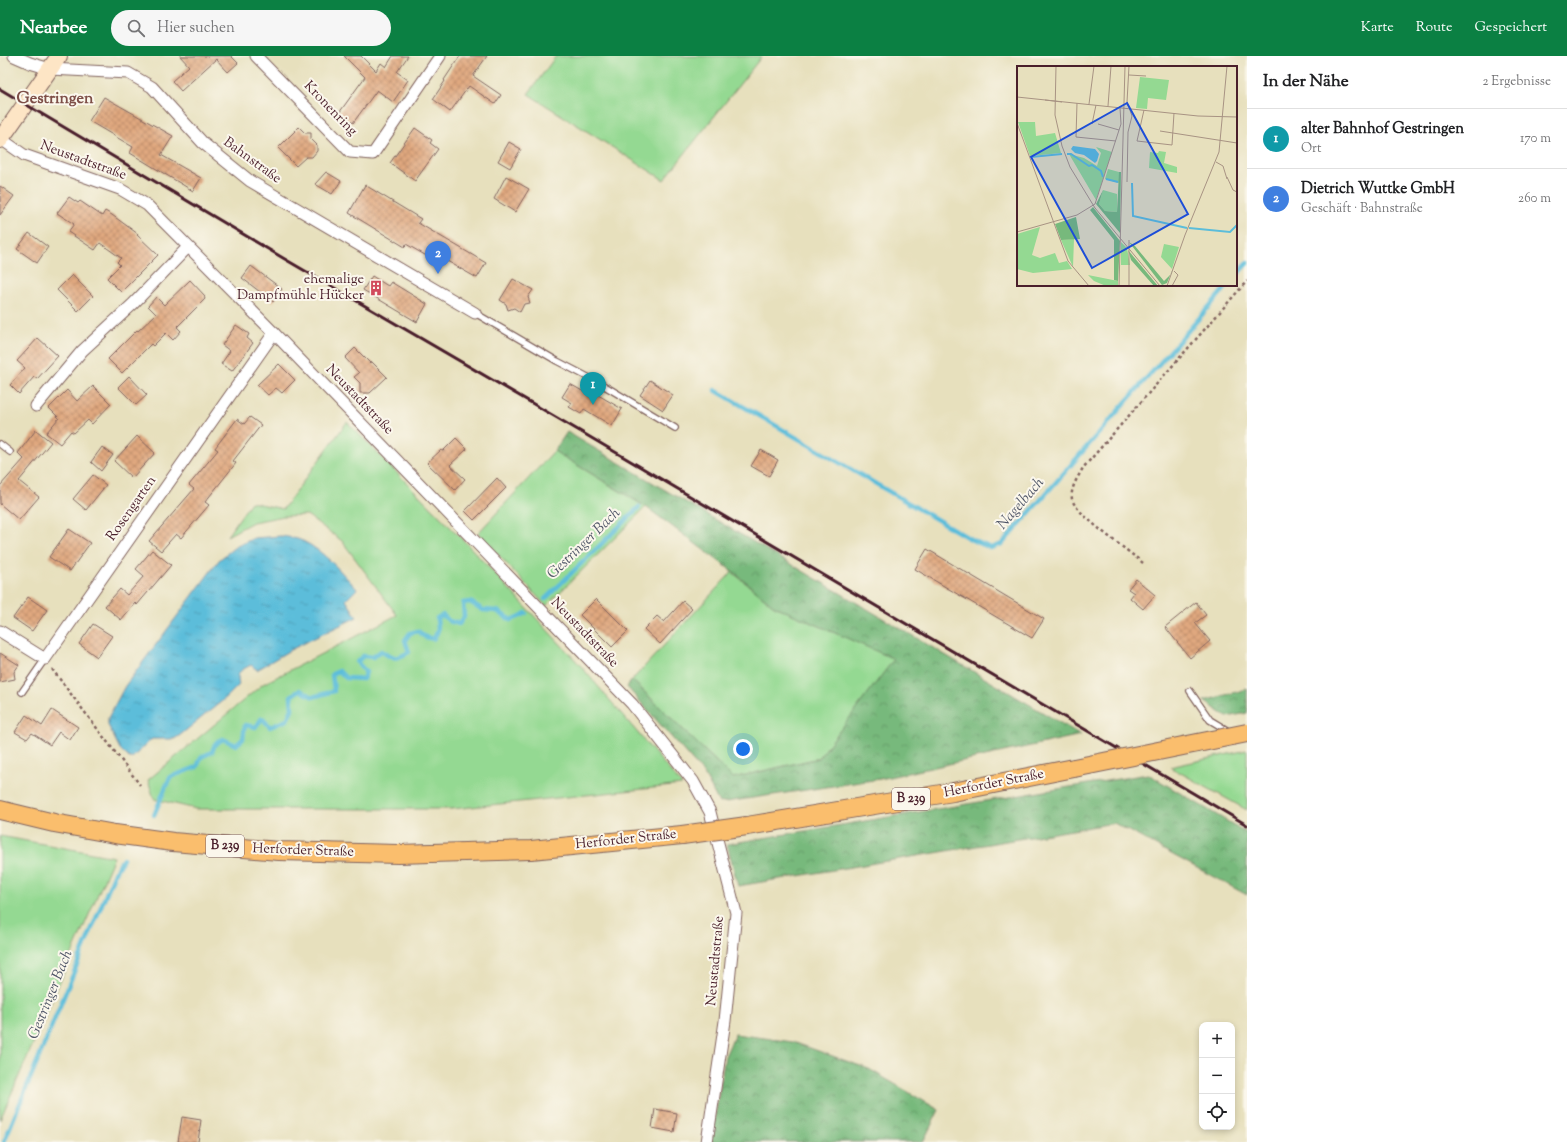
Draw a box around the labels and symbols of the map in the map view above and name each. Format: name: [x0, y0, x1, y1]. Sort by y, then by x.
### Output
inset map: [1017, 66, 1237, 286]
street label: Kronenring: [299, 77, 362, 141]
district label: Gestringen: [17, 88, 94, 111]
street label: Bahnstraße: [219, 133, 285, 189]
street label: Neustadtstraße: [37, 136, 129, 186]
pin: 2: [425, 241, 451, 274]
place label: ehemalige Dampfmühle Hücker: [237, 270, 365, 306]
building icon: ehemalige Dampfmühle Hücker: [367, 279, 385, 297]
street label: Neustadtstraße: [320, 360, 398, 440]
pin: 1: [580, 372, 606, 405]
street label: Rosengarten: [102, 472, 162, 546]
water label: Nagelbach: [992, 473, 1050, 535]
water label: Gestringer Bach: [543, 503, 626, 584]
street label: Neustadtstraße: [545, 593, 623, 673]
your location: [733, 739, 753, 759]
street label: Herforder Straße: [942, 764, 1046, 804]
road number: B 239: [892, 788, 930, 810]
street label: Herforder Straße: [574, 825, 678, 855]
road number: B 239: [206, 835, 244, 857]
street label: Herforder Straße: [252, 839, 354, 863]
street label: Neustadtstraße: [702, 915, 730, 1007]
water label: Gestringer Bach: [24, 947, 79, 1043]

